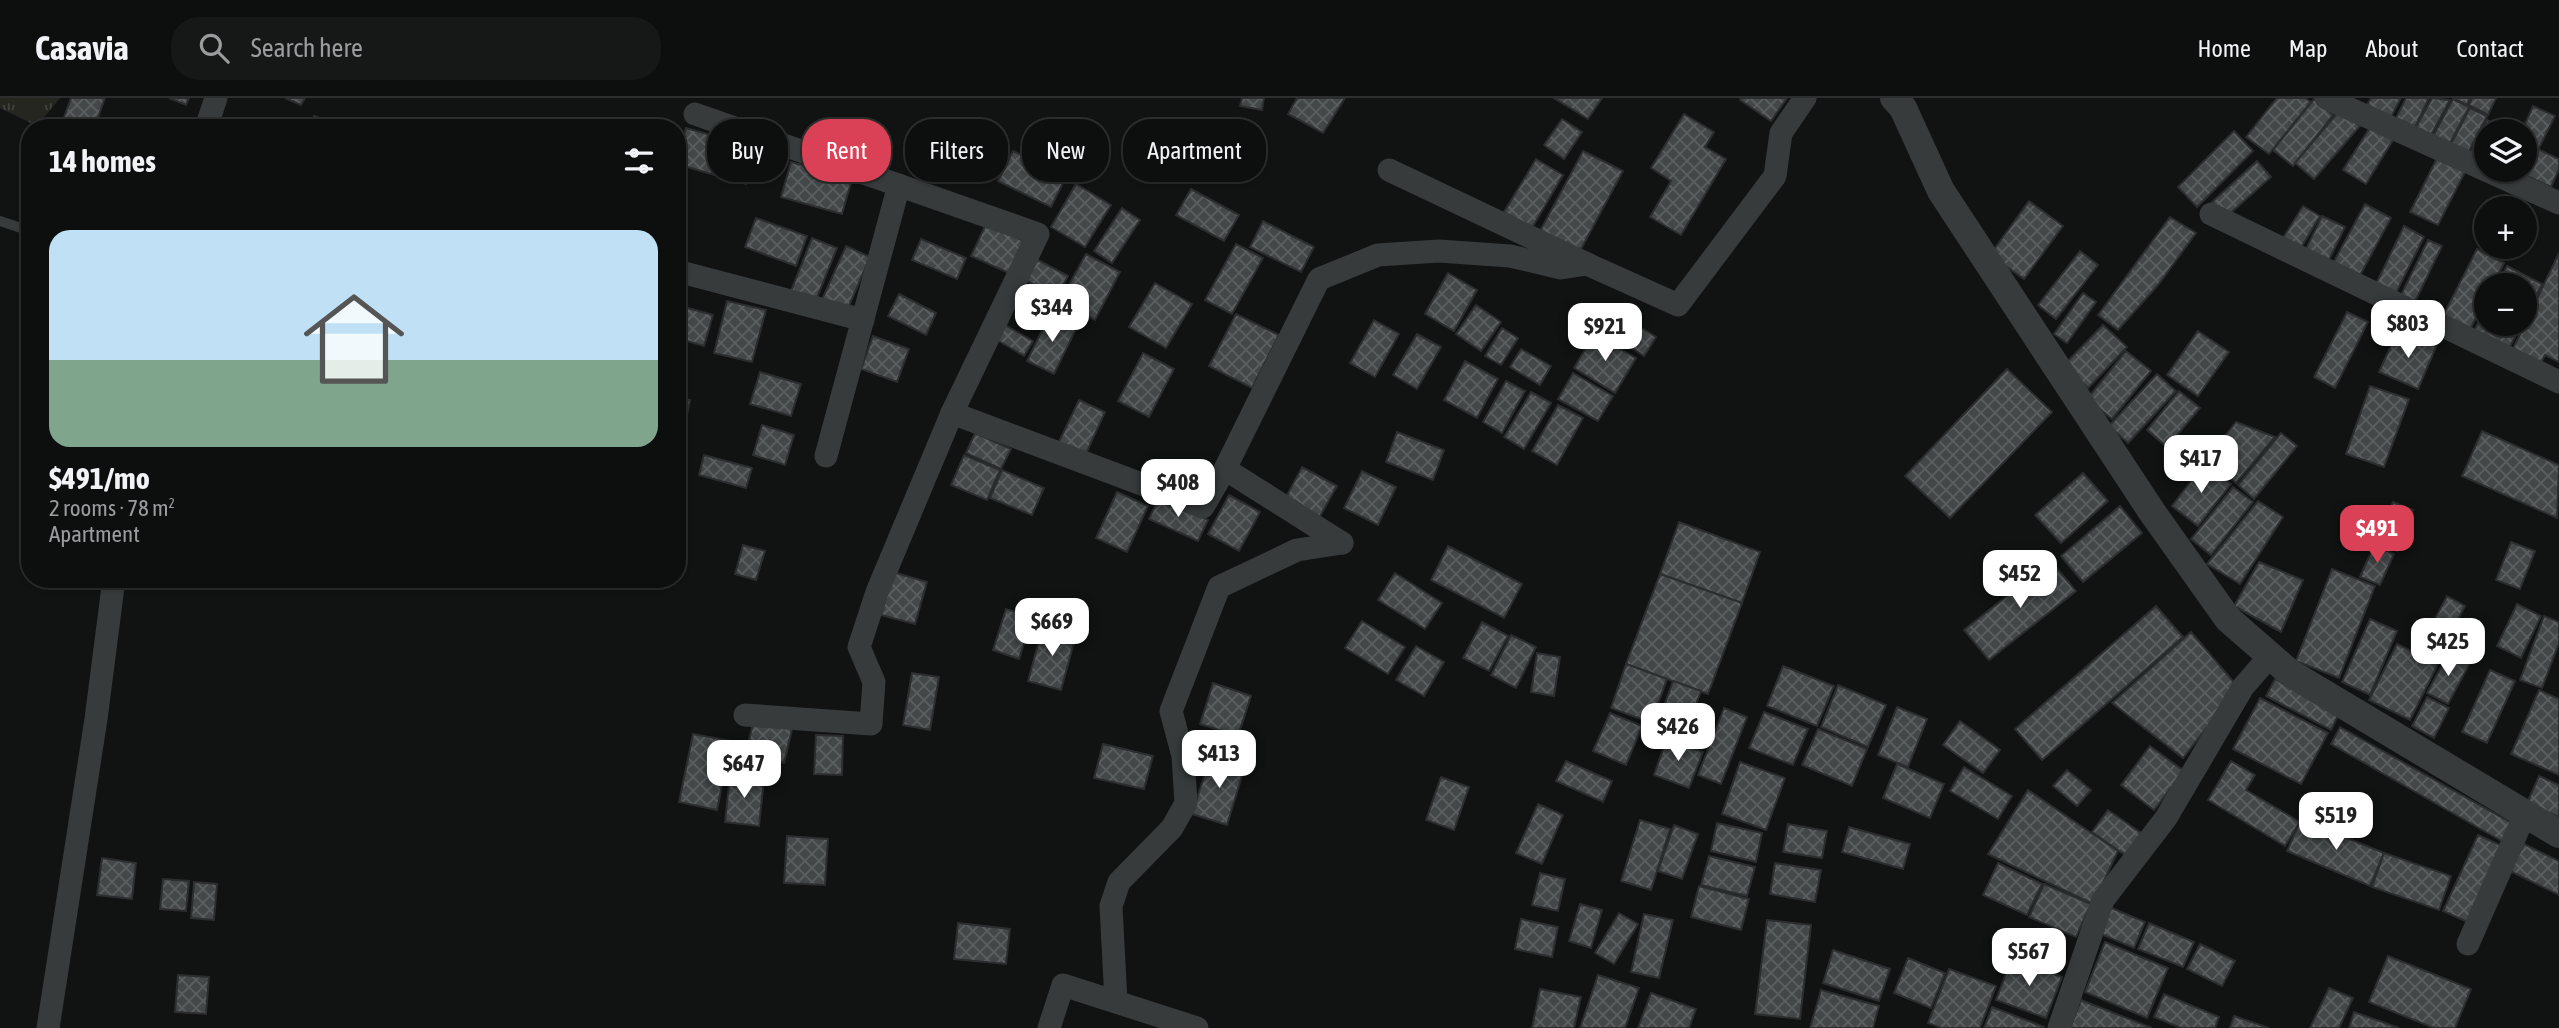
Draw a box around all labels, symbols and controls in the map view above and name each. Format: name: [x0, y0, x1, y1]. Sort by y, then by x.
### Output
search box: [171, 17, 661, 80]
text: Casavia: [35, 29, 129, 67]
icon: search: [195, 29, 233, 67]
text: Search here: [251, 33, 363, 63]
text: Home: [2197, 35, 2251, 62]
text: Map: [2289, 35, 2327, 62]
text: About: [2365, 35, 2418, 62]
text: Contact: [2456, 35, 2524, 62]
chip: Buy: [707, 119, 788, 182]
chip: Rent: [802, 119, 891, 182]
chip: Filters: [905, 119, 1008, 182]
chip: New: [1022, 119, 1109, 182]
chip: Apartment: [1123, 119, 1266, 182]
map controls: [2474, 119, 2537, 336]
button: layers: [2474, 119, 2537, 182]
icon: filters: [620, 142, 658, 180]
text: 14 homes: [49, 144, 156, 178]
button: +: [2474, 196, 2537, 259]
button: −: [2474, 273, 2537, 336]
icon: home: [291, 276, 417, 402]
pin: $344: [1011, 285, 1093, 344]
text: $344: [1031, 294, 1073, 320]
pin: $803: [2367, 300, 2449, 360]
pin: $921: [1564, 303, 1646, 363]
text: $803: [2387, 310, 2429, 336]
text: $921: [1584, 313, 1626, 339]
pin: $417: [2160, 436, 2242, 495]
text: $417: [2180, 445, 2222, 471]
pin: $408: [1137, 460, 1219, 519]
text: $491/mo: [49, 461, 150, 495]
text: $408: [1157, 469, 1199, 495]
text: 2 rooms · 78 m²: [49, 495, 175, 521]
pin: $491: [2336, 505, 2418, 565]
text: $491: [2356, 515, 2398, 541]
text: Apartment: [49, 521, 140, 547]
pin: $452: [1979, 550, 2061, 610]
text: $452: [1999, 560, 2041, 586]
pin: $669: [1011, 598, 1093, 658]
text: $669: [1031, 608, 1073, 634]
pin: $425: [2407, 618, 2489, 678]
text: $425: [2427, 628, 2469, 654]
pin: $426: [1637, 704, 1719, 763]
text: $426: [1657, 713, 1699, 739]
pin: $413: [1178, 730, 1260, 790]
pin: $647: [703, 740, 785, 800]
text: $413: [1198, 740, 1240, 766]
text: $647: [723, 750, 765, 776]
pin: $519: [2295, 792, 2377, 852]
text: $519: [2315, 802, 2357, 828]
pin: $567: [1988, 928, 2070, 988]
text: $567: [2008, 938, 2050, 964]

